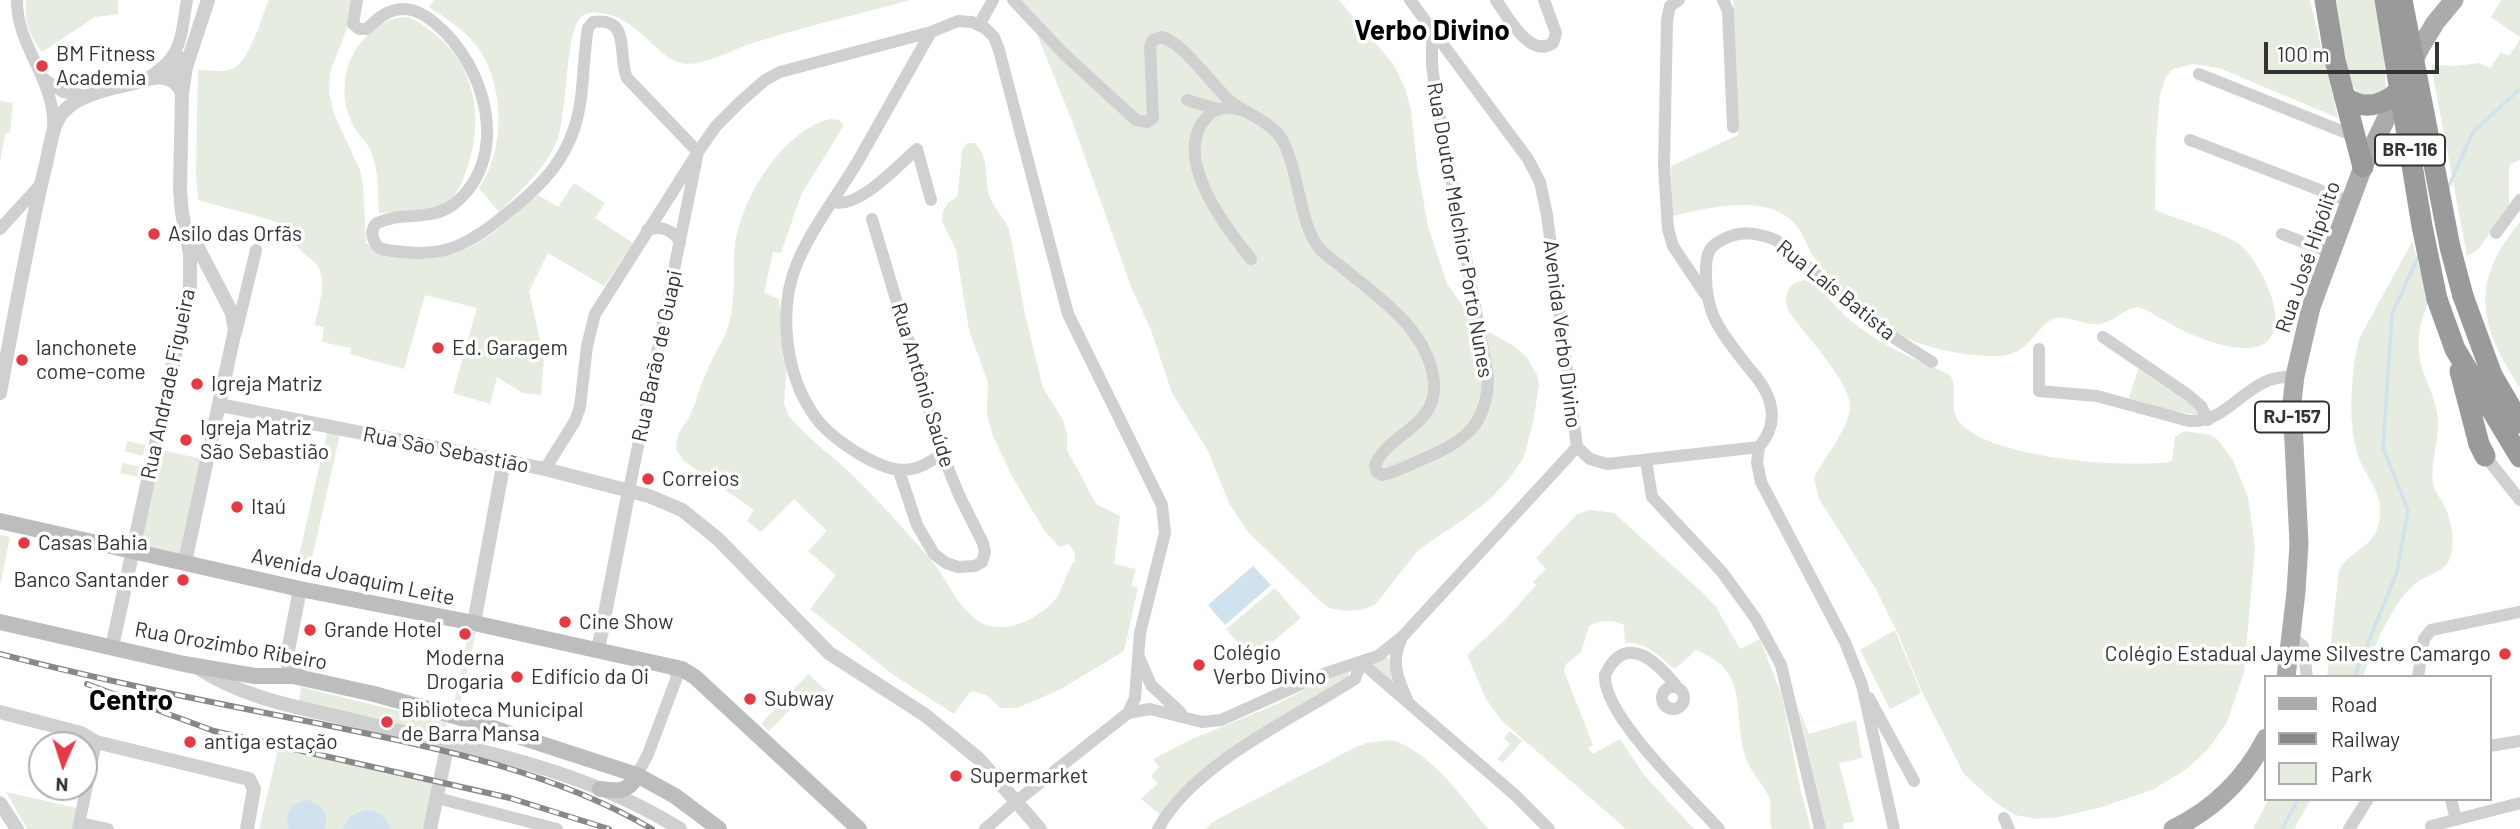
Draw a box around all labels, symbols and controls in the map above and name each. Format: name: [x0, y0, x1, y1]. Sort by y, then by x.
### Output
district label: Verbo Divino: [1354, 14, 1510, 48]
scale bar: [2268, 28, 2443, 72]
place label: BM Fitness Academia: [56, 41, 155, 91]
text: 100 m: [2277, 41, 2330, 66]
marker: BM Fitness Academia: [34, 58, 50, 74]
street label: Rua Doutor Melchior Porto Nunes: [1422, 80, 1498, 380]
road number: BR-116: [2375, 134, 2445, 166]
street label: Rua José Hipólito: [2270, 178, 2346, 336]
place label: Asilo das Orfãs: [168, 221, 302, 247]
marker: Asilo das Orfãs: [146, 226, 162, 242]
street label: Rua Laís Batista: [1771, 234, 1901, 346]
street label: Avenida Verbo Divino: [1538, 238, 1586, 430]
street label: Rua Barão de Guapi: [626, 268, 688, 444]
street label: Rua Andrade Figueira: [135, 286, 201, 482]
street label: Rua Antônio Saúde: [886, 300, 960, 470]
place label: lanchonete come-come: [36, 335, 146, 385]
place label: Ed. Garagem: [452, 335, 568, 361]
marker: Ed. Garagem: [430, 340, 446, 356]
marker: lanchonete come-come: [14, 352, 30, 368]
place label: Igreja Matriz: [211, 371, 322, 397]
marker: Igreja Matriz: [189, 376, 205, 392]
road number: RJ-157: [2255, 402, 2329, 432]
place label: Igreja Matriz São Sebastião: [200, 415, 329, 465]
street label: Rua São Sebastião: [361, 422, 531, 478]
marker: Igreja Matriz São Sebastião: [178, 432, 194, 448]
place label: Correios: [662, 466, 739, 492]
marker: Correios: [640, 471, 656, 487]
place label: Itaú: [251, 494, 286, 520]
marker: Itaú: [229, 499, 245, 515]
place label: Casas Bahia: [38, 530, 148, 556]
marker: Casas Bahia: [16, 535, 32, 551]
street label: Avenida Joaquim Leite: [249, 543, 457, 611]
place label: Banco Santander: [13, 567, 169, 593]
marker: Banco Santander: [175, 572, 191, 588]
place label: Cine Show: [579, 609, 673, 635]
marker: Cine Show: [557, 614, 573, 630]
street label: Rua Orozimbo Ribeiro: [133, 617, 329, 675]
place label: Grande Hotel: [324, 617, 442, 643]
marker: Grande Hotel: [302, 622, 318, 638]
marker: Moderna Drogaria: [457, 626, 473, 642]
place label: Colégio Verbo Divino: [1213, 640, 1326, 690]
place label: Colégio Estadual Jayme Silvestre Camargo: [2105, 641, 2491, 667]
place label: Moderna Drogaria: [426, 645, 504, 695]
marker: Colégio Estadual Jayme Silvestre Camargo: [2497, 646, 2513, 662]
marker: Colégio Verbo Divino: [1191, 657, 1207, 673]
place label: Edifício da Oi: [531, 664, 649, 690]
marker: Edifício da Oi: [509, 669, 525, 685]
legend: [2264, 675, 2492, 801]
district label: Centro: [89, 684, 173, 718]
place label: Subway: [764, 686, 834, 712]
marker: Subway: [742, 691, 758, 707]
text: Road: [2331, 691, 2377, 716]
place label: Biblioteca Municipal de Barra Mansa: [401, 697, 583, 747]
marker: Biblioteca Municipal de Barra Mansa: [379, 714, 395, 730]
text: Railway: [2331, 726, 2400, 751]
place label: antiga estação: [204, 729, 338, 755]
north arrow: [28, 731, 98, 801]
marker: antiga estação: [182, 734, 198, 750]
text: Park: [2331, 761, 2372, 786]
place label: Supermarket: [970, 763, 1088, 789]
marker: Supermarket: [948, 768, 964, 784]
text: N: [55, 774, 69, 797]

